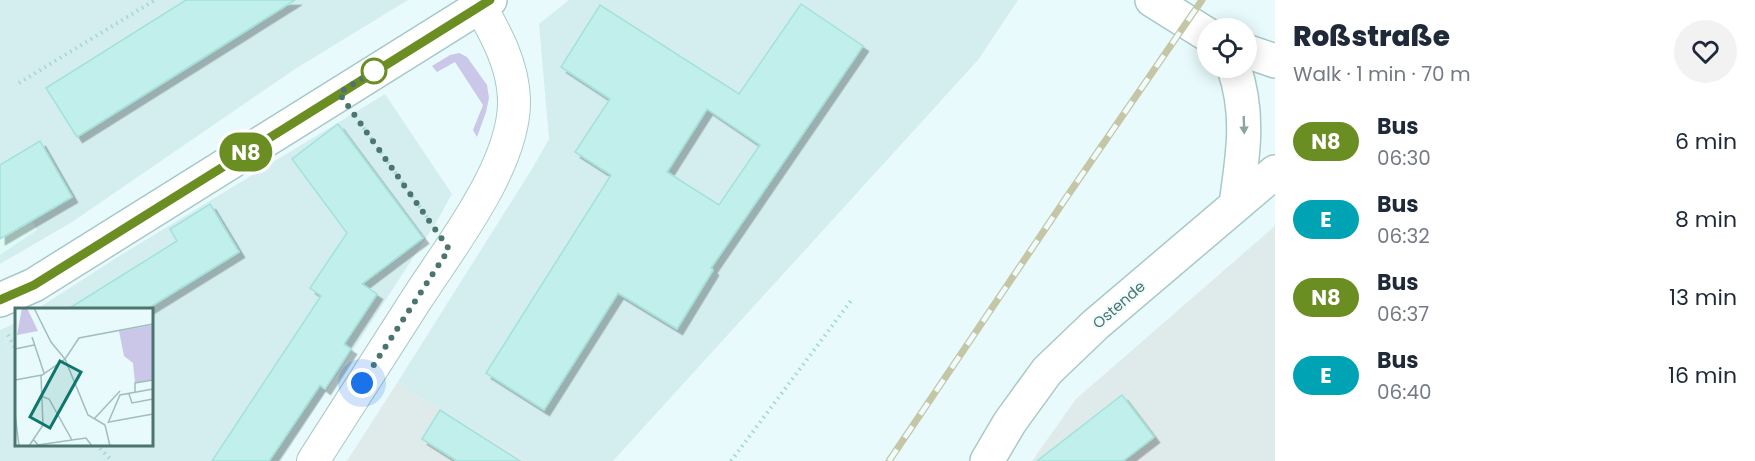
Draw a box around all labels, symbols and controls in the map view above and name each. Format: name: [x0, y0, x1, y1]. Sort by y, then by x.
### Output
text: Roßstraße: [1293, 17, 1450, 56]
map controls: [1197, 18, 1257, 78]
button: locate: [1197, 18, 1257, 78]
button: heart: [1674, 20, 1737, 83]
unlabelled marker: [361, 58, 387, 84]
text: Walk · 1 min · 70 m: [1293, 60, 1471, 88]
text: Bus: [1377, 111, 1419, 142]
one-way arrow: [1239, 115, 1249, 134]
text: 6 min: [1675, 126, 1737, 157]
text: N8: [1311, 127, 1341, 156]
line badge: N8: [219, 132, 273, 172]
text: N8: [231, 138, 261, 167]
text: 06:30: [1377, 144, 1431, 172]
text: Bus: [1377, 189, 1419, 220]
text: 8 min: [1675, 204, 1737, 235]
text: E: [1320, 205, 1332, 234]
text: 06:32: [1377, 222, 1430, 250]
text: Bus: [1377, 267, 1419, 298]
street label: Ostende: [1088, 276, 1149, 333]
text: 13 min: [1669, 282, 1737, 313]
text: N8: [1311, 283, 1341, 312]
text: 06:37: [1377, 300, 1429, 328]
inset map: [15, 308, 153, 446]
text: Bus: [1377, 345, 1419, 376]
text: 16 min: [1668, 360, 1737, 391]
text: E: [1320, 361, 1332, 390]
your location: [347, 368, 377, 398]
text: 06:40: [1377, 378, 1432, 406]

